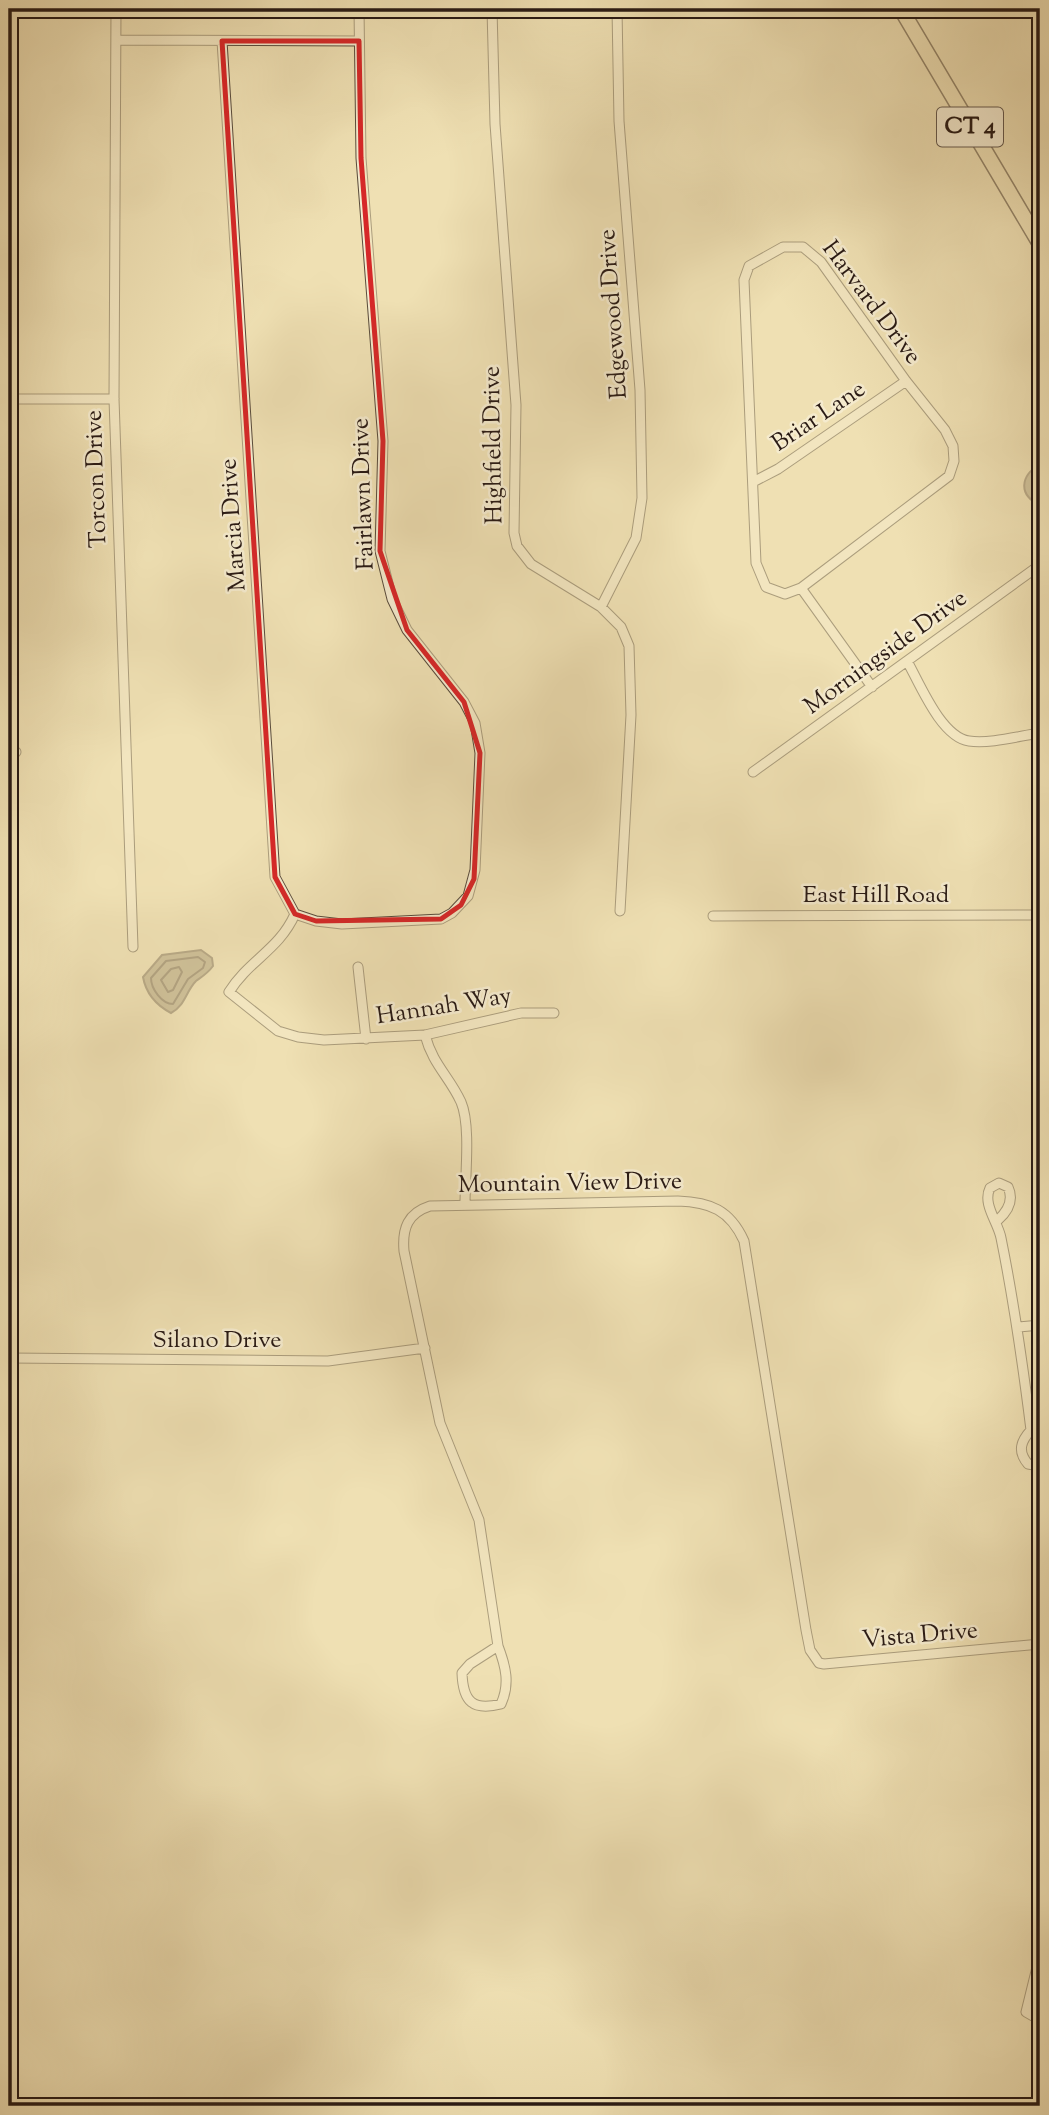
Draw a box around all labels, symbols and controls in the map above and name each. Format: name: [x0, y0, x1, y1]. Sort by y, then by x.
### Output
road number: CT 4: [937, 108, 1003, 146]
street label: Edgewood Drive: [591, 228, 637, 400]
street label: Harvard Drive: [813, 234, 929, 372]
street label: Highfield Drive: [476, 365, 512, 525]
street label: Briar Lane: [765, 373, 873, 461]
street label: Torcon Drive: [78, 409, 116, 549]
street label: Fairlawn Drive: [344, 417, 384, 571]
street label: Marcia Drive: [212, 457, 256, 593]
street label: Morningside Drive: [798, 582, 974, 724]
street label: East Hill Road: [803, 879, 950, 913]
street label: Hannah Way: [374, 980, 514, 1034]
street label: Mountain View Drive: [458, 1165, 682, 1203]
street label: Silano Drive: [153, 1324, 281, 1358]
street label: Vista Drive: [861, 1614, 979, 1658]

